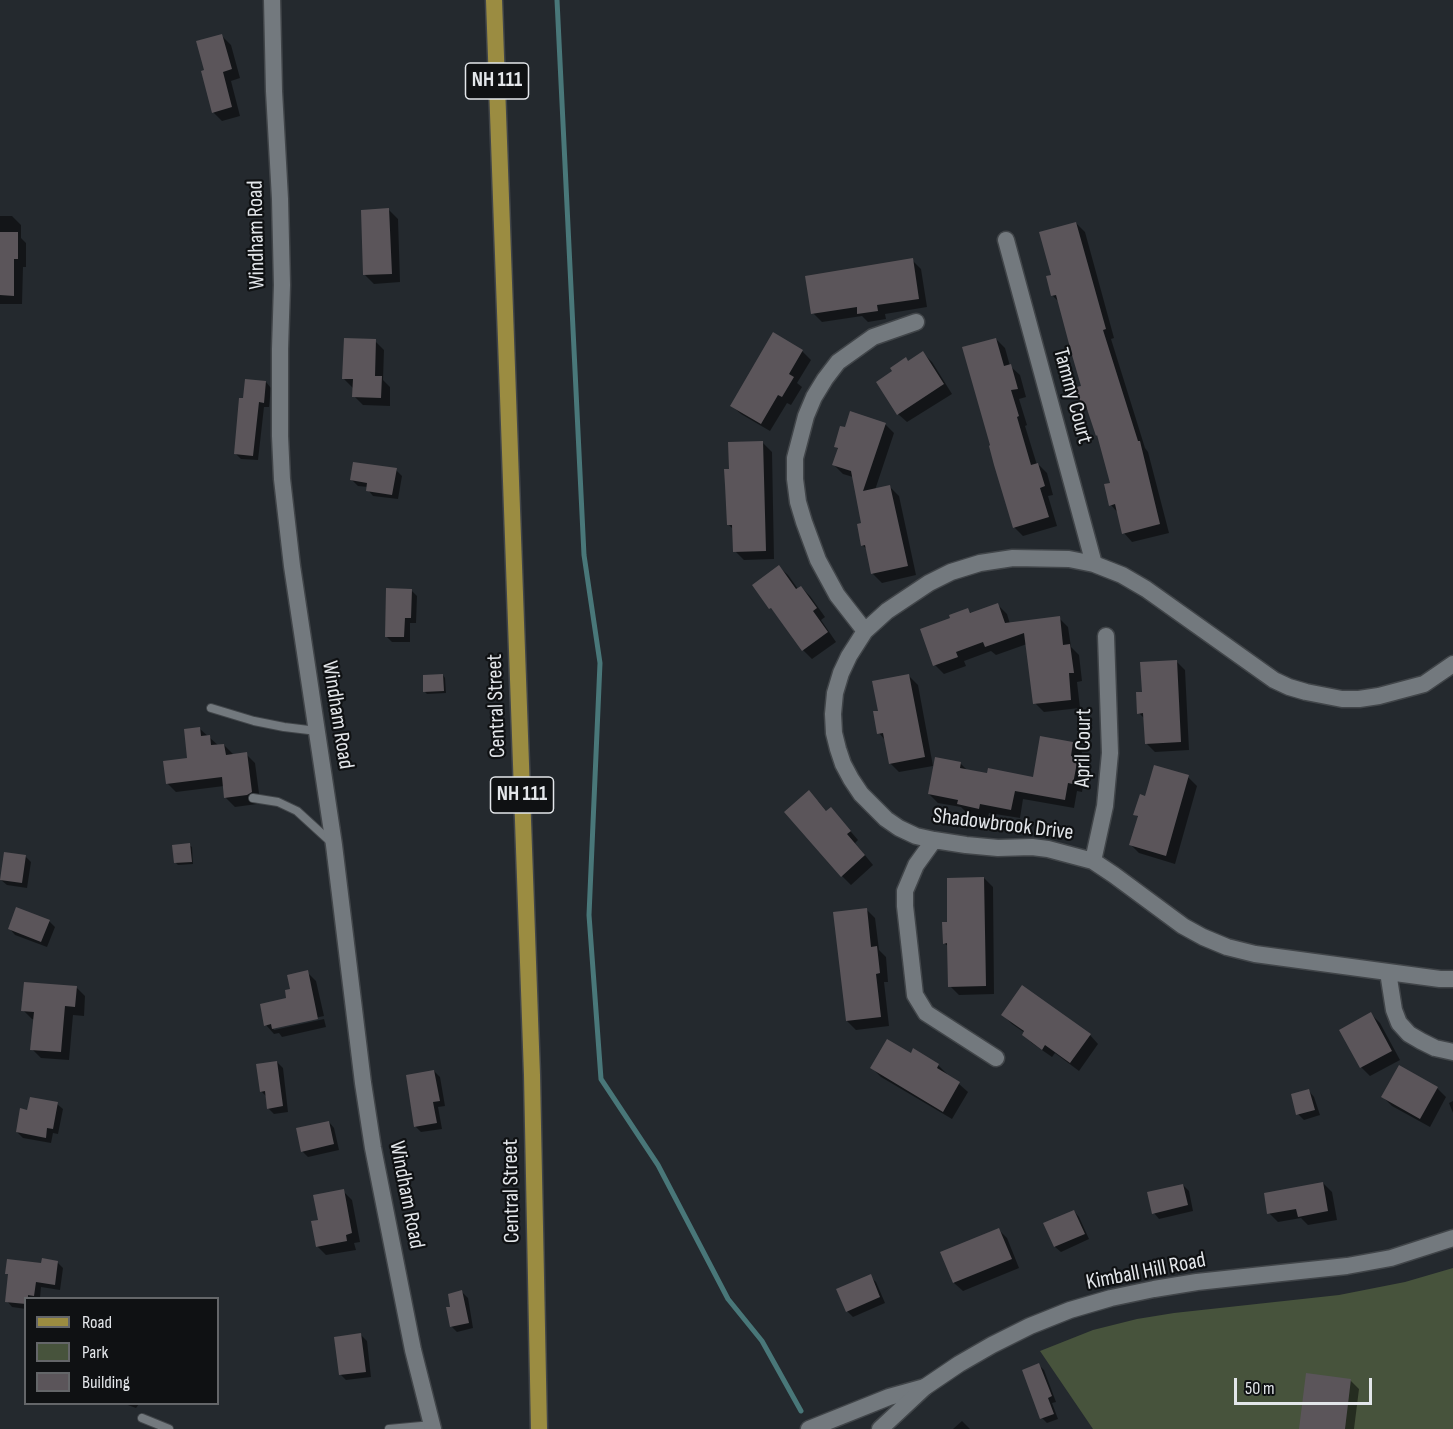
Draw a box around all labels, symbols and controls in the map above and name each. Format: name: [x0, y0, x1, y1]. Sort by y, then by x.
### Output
road number: NH 111: [466, 63, 528, 99]
street label: Windham Road: [243, 180, 271, 290]
street label: Tammy Court: [1047, 345, 1097, 447]
street label: Central Street: [482, 654, 512, 758]
street label: Windham Road: [315, 659, 359, 771]
street label: April Court: [1070, 708, 1098, 788]
road number: NH 111: [490, 777, 554, 813]
street label: Shadowbrook Drive: [931, 803, 1075, 847]
street label: Windham Road: [383, 1139, 429, 1251]
street label: Central Street: [498, 1139, 526, 1243]
street label: Kimball Hill Road: [1084, 1247, 1208, 1297]
legend: [24, 1297, 219, 1405]
text: Road: [82, 1312, 112, 1333]
text: Park: [82, 1342, 108, 1363]
scale bar: [1237, 1366, 1375, 1404]
text: Building: [82, 1372, 130, 1393]
text: 50 m: [1245, 1378, 1275, 1399]

